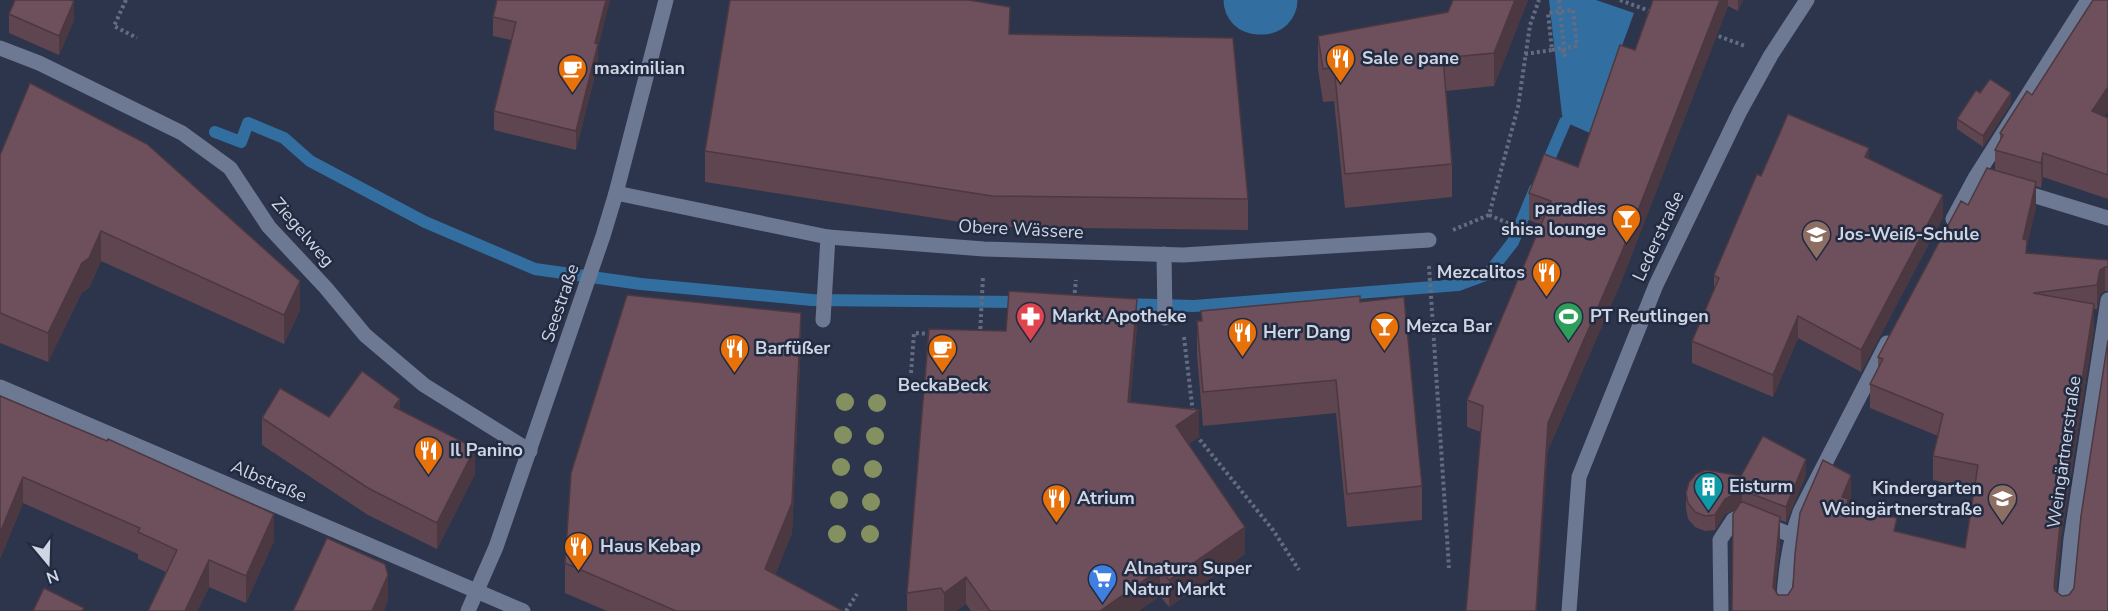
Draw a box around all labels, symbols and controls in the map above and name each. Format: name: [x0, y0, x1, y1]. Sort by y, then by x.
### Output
restaurant icon: Sale e pane: [1325, 42, 1357, 84]
place label: Sale e pane: [1362, 46, 1459, 70]
cafe icon: maximilian: [557, 52, 589, 94]
place label: maximilian: [594, 56, 685, 80]
street label: Lederstraße: [1627, 187, 1689, 285]
street label: Ziegelweg: [266, 192, 340, 272]
place label: paradies shisa lounge: [1501, 196, 1606, 241]
bar icon: paradies shisa lounge: [1611, 202, 1643, 244]
street label: Obere Wässere: [958, 214, 1084, 244]
school or university icon: Jos-Weiß-Schule: [1801, 218, 1833, 260]
place label: Jos-Weiß-Schule: [1837, 222, 1979, 246]
restaurant icon: Mezcalitos: [1530, 256, 1562, 298]
street label: Seestraße: [535, 260, 585, 346]
place label: Mezcalitos: [1437, 260, 1525, 284]
pharmacy icon: Markt Apotheke: [1015, 300, 1047, 342]
sports icon: PT Reutlingen: [1553, 300, 1585, 342]
place label: Markt Apotheke: [1052, 304, 1187, 328]
place label: PT Reutlingen: [1590, 304, 1709, 328]
bar icon: Mezca Bar: [1369, 310, 1401, 352]
place label: Mezca Bar: [1406, 314, 1492, 338]
restaurant icon: Herr Dang: [1226, 316, 1258, 358]
place label: Herr Dang: [1263, 320, 1351, 344]
restaurant icon: Barfüßer: [718, 332, 750, 374]
cafe icon: BeckaBeck: [927, 332, 959, 374]
place label: Barfüßer: [755, 336, 830, 360]
place label: BeckaBeck: [898, 373, 989, 397]
street label: Weingärtnerstraße: [2041, 374, 2087, 530]
restaurant icon: Il Panino: [413, 434, 445, 476]
place label: Il Panino: [450, 438, 523, 462]
street label: Albstraße: [227, 454, 311, 508]
building icon: Eisturm: [1692, 470, 1724, 512]
place label: Eisturm: [1729, 474, 1793, 498]
place label: Kindergarten Weingärtnerstraße: [1822, 476, 1982, 521]
restaurant icon: Atrium: [1040, 482, 1072, 524]
school or university icon: Kindergarten Weingärtnerstraße: [1987, 482, 2019, 524]
place label: Atrium: [1077, 486, 1135, 510]
restaurant icon: Haus Kebap: [563, 530, 595, 572]
north arrow: [18, 533, 78, 593]
place label: Haus Kebap: [600, 534, 701, 558]
place label: Alnatura Super Natur Markt: [1124, 556, 1252, 601]
supermarket icon: Alnatura Super Natur Markt: [1087, 562, 1119, 604]
text: N: [43, 564, 62, 589]

